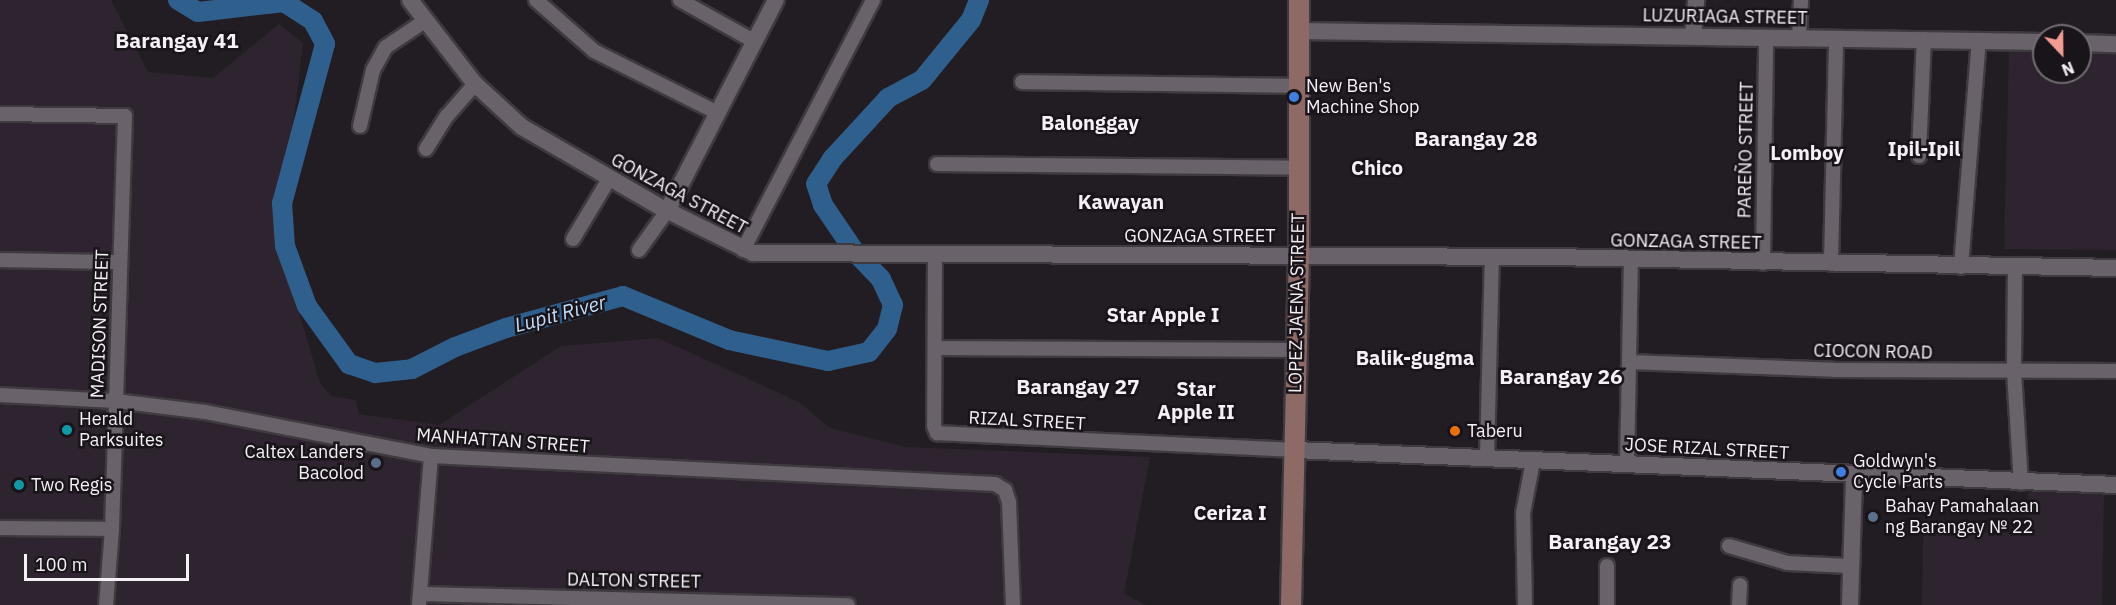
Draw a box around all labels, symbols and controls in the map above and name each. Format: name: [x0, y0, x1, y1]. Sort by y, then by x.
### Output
street label: LUZURIAGA STREET: [1642, 5, 1808, 29]
north arrow: [2032, 24, 2092, 84]
district label: Barangay 41: [115, 27, 239, 53]
text: N: [2059, 57, 2077, 80]
place label: New Ben's Machine Shop: [1306, 76, 1420, 118]
street label: PAREÑO STREET: [1734, 81, 1758, 219]
marker: New Ben's Machine Shop: [1287, 90, 1301, 104]
district label: Balonggay: [1041, 110, 1139, 134]
district label: Barangay 28: [1414, 125, 1538, 151]
district label: Ipil-Ipil: [1888, 136, 1960, 160]
district label: Lomboy: [1770, 140, 1844, 164]
street label: GONZAGA STREET: [607, 149, 751, 239]
district label: Chico: [1351, 155, 1403, 179]
district label: Kawayan: [1078, 189, 1164, 213]
street label: LOPEZ JAENA STREET: [1285, 213, 1309, 393]
street label: GONZAGA STREET: [1124, 225, 1276, 247]
street label: GONZAGA STREET: [1610, 230, 1762, 254]
street label: MADISON STREET: [87, 249, 113, 399]
water label: Lupit River: [512, 289, 608, 337]
district label: Star Apple I: [1107, 302, 1219, 326]
street label: CIOCON ROAD: [1813, 340, 1933, 364]
district label: Balik-gugma: [1356, 345, 1474, 369]
district label: Barangay 26: [1499, 363, 1623, 389]
district label: Barangay 27: [1016, 373, 1140, 399]
district label: Star Apple II: [1157, 376, 1235, 423]
street label: RIZAL STREET: [968, 407, 1086, 435]
place label: Herald Parksuites: [79, 409, 164, 452]
place label: Taberu: [1467, 420, 1523, 442]
marker: Herald Parksuites: [60, 423, 74, 437]
street label: MANHATTAN STREET: [416, 424, 590, 458]
marker: Taberu: [1448, 424, 1462, 438]
street label: JOSE RIZAL STREET: [1624, 434, 1790, 464]
place label: Caltex Landers Bacolod: [245, 442, 364, 484]
place label: Goldwyn's Cycle Parts: [1853, 451, 1943, 494]
marker: Caltex Landers Bacolod: [369, 456, 383, 470]
marker: Goldwyn's Cycle Parts: [1834, 465, 1848, 479]
place label: Two Regis: [31, 474, 113, 496]
marker: Two Regis: [12, 478, 26, 492]
place label: Bahay Pamahalaan ng Barangay № 22: [1885, 496, 2039, 538]
district label: Ceriza I: [1193, 500, 1267, 524]
marker: Bahay Pamahalaan ng Barangay № 22: [1866, 510, 1880, 524]
district label: Barangay 23: [1548, 528, 1672, 554]
scale bar: [27, 542, 192, 580]
text: 100 m: [35, 553, 87, 576]
street label: DALTON STREET: [567, 569, 701, 593]

